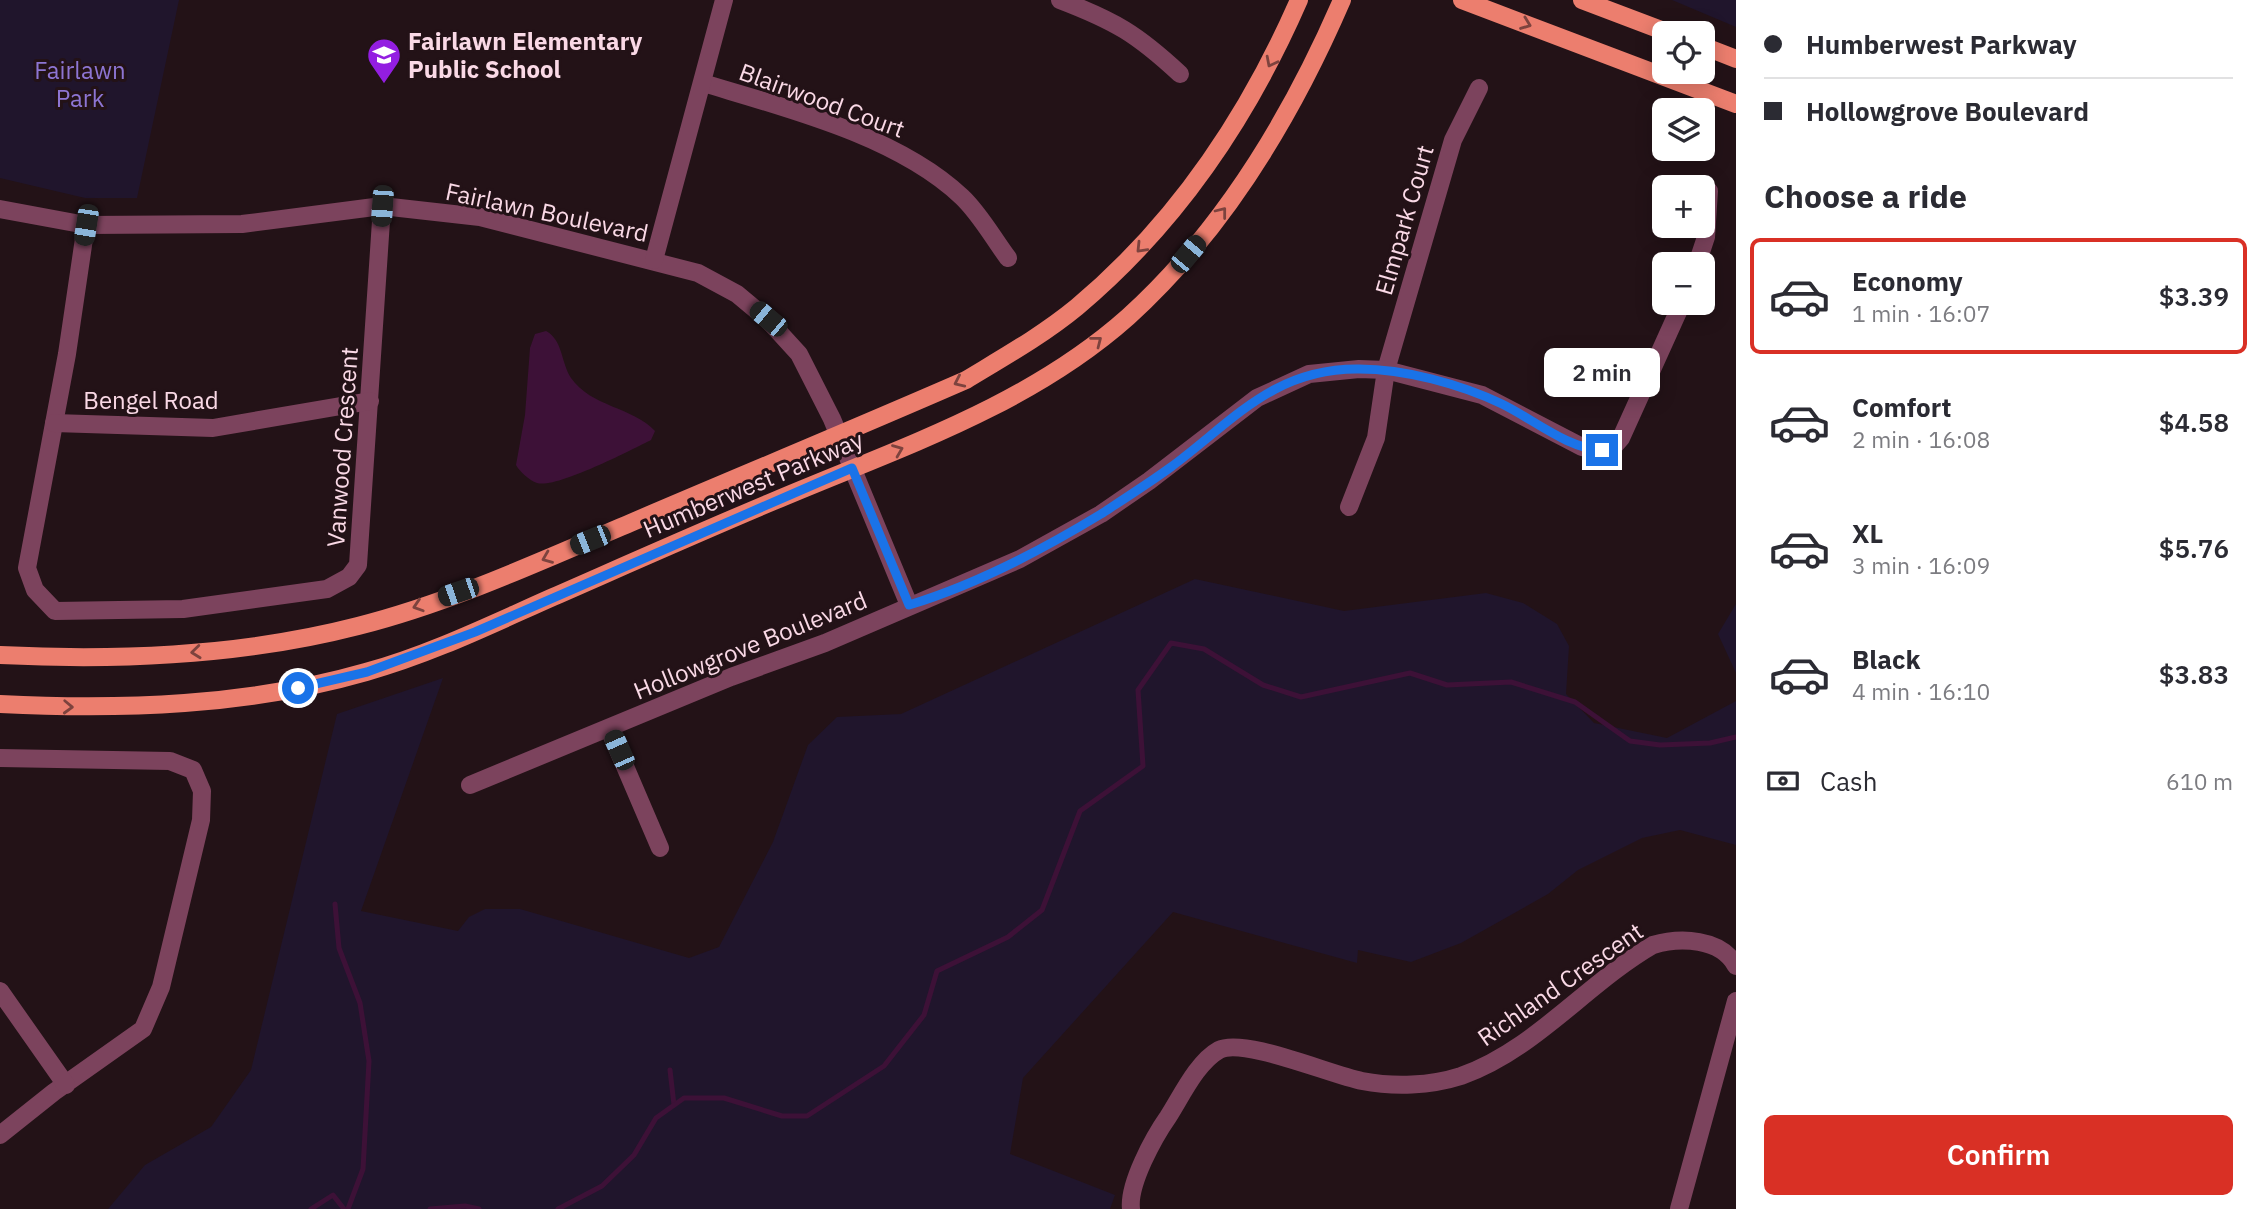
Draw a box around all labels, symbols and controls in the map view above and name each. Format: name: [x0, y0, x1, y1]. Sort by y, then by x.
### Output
one-way arrow: [1519, 16, 1531, 30]
map controls: [1652, 21, 1715, 315]
button: locate: [1652, 21, 1715, 84]
place label: Fairlawn Elementary Public School: [408, 25, 643, 85]
text: Humberwest Parkway: [1806, 27, 2077, 61]
school or university icon: Fairlawn Elementary Public School: [365, 36, 403, 85]
park label: Fairlawn Park: [34, 54, 126, 114]
street label: Blairwood Court: [735, 55, 909, 145]
one-way arrow: [1265, 55, 1279, 67]
text: Hollowgrove Boulevard: [1806, 94, 2089, 128]
button: layers: [1652, 98, 1715, 161]
street label: Elmpark Court: [1367, 141, 1441, 299]
street label: Fairlawn Boulevard: [443, 175, 651, 249]
button: +: [1652, 175, 1715, 238]
text: Choose a ride: [1764, 175, 1967, 217]
car: [371, 184, 394, 228]
car: [73, 203, 100, 247]
one-way arrow: [1213, 207, 1226, 220]
car: [1167, 231, 1210, 277]
one-way arrow: [1136, 239, 1149, 252]
button: −: [1652, 252, 1715, 315]
text: Economy: [1852, 264, 1963, 298]
icon: car: [1768, 265, 1831, 328]
text: $3.39: [2159, 279, 2229, 313]
car: [746, 297, 791, 341]
text: 1 min · 16:07: [1852, 298, 1990, 328]
one-way arrow: [1089, 337, 1102, 350]
street label: Vanwood Crescent: [319, 346, 365, 548]
callout: 2 min: [1544, 349, 1660, 398]
text: 2 min: [1572, 357, 1632, 387]
one-way arrow: [954, 374, 966, 388]
street label: Bengel Road: [83, 384, 219, 416]
text: Comfort: [1852, 390, 1951, 424]
icon: car: [1768, 391, 1831, 454]
text: $4.58: [2159, 405, 2229, 439]
street label: Humberwest Parkway: [638, 423, 868, 545]
text: 2 min · 16:08: [1852, 424, 1990, 454]
route end: [1586, 434, 1618, 466]
one-way arrow: [892, 444, 904, 458]
text: XL: [1852, 516, 1883, 550]
icon: car: [1768, 517, 1831, 580]
car: [567, 522, 614, 558]
text: $5.76: [2159, 531, 2229, 565]
one-way arrow: [542, 549, 554, 563]
text: 3 min · 16:09: [1852, 550, 1990, 580]
car: [435, 575, 482, 609]
street label: Hollowgrove Boulevard: [629, 584, 871, 706]
one-way arrow: [413, 598, 425, 612]
text: Black: [1852, 642, 1920, 676]
icon: car: [1768, 643, 1831, 706]
one-way arrow: [190, 644, 201, 659]
text: $3.83: [2159, 657, 2229, 691]
route start: [282, 672, 314, 704]
text: 4 min · 16:10: [1852, 676, 1990, 706]
one-way arrow: [63, 699, 74, 715]
car: [601, 727, 638, 773]
icon: cash: [1764, 762, 1802, 800]
text: Cash: [1820, 764, 1877, 798]
text: 610 m: [2166, 766, 2233, 796]
street label: Richland Crescent: [1471, 915, 1649, 1053]
button: Confirm: [1764, 1115, 2233, 1195]

